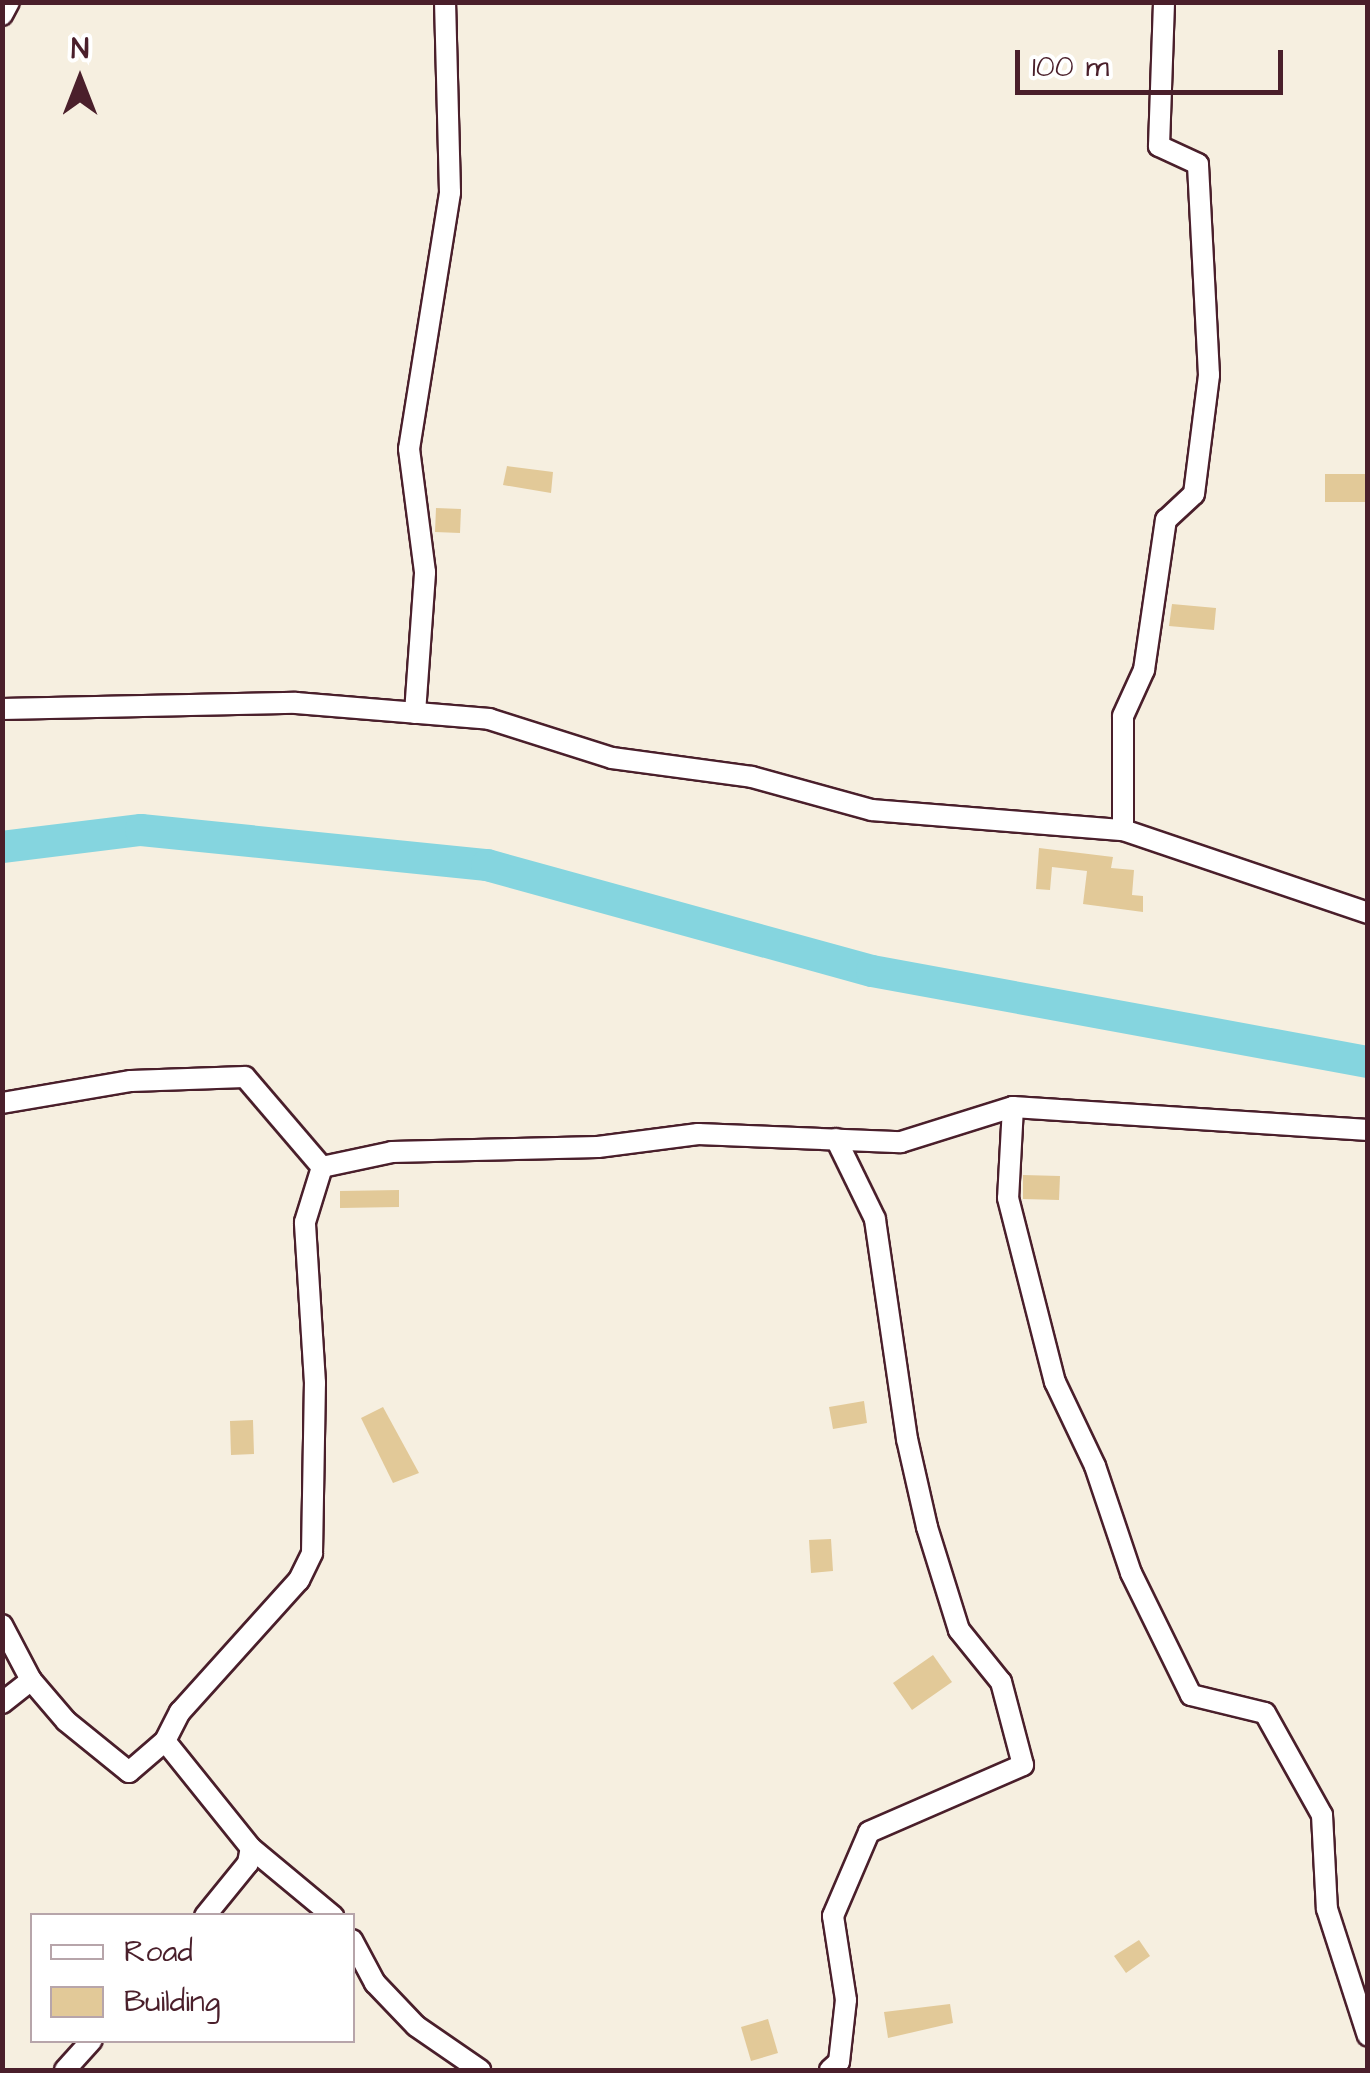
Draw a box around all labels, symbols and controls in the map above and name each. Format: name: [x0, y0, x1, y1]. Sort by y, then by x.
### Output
north arrow: [30, 30, 130, 130]
text: N: [71, 30, 89, 69]
scale bar: [1020, 30, 1288, 92]
text: 100 m: [1032, 46, 1109, 88]
legend: [30, 1913, 355, 2043]
text: Road: [124, 1931, 193, 1973]
text: Building: [124, 1981, 220, 2023]

